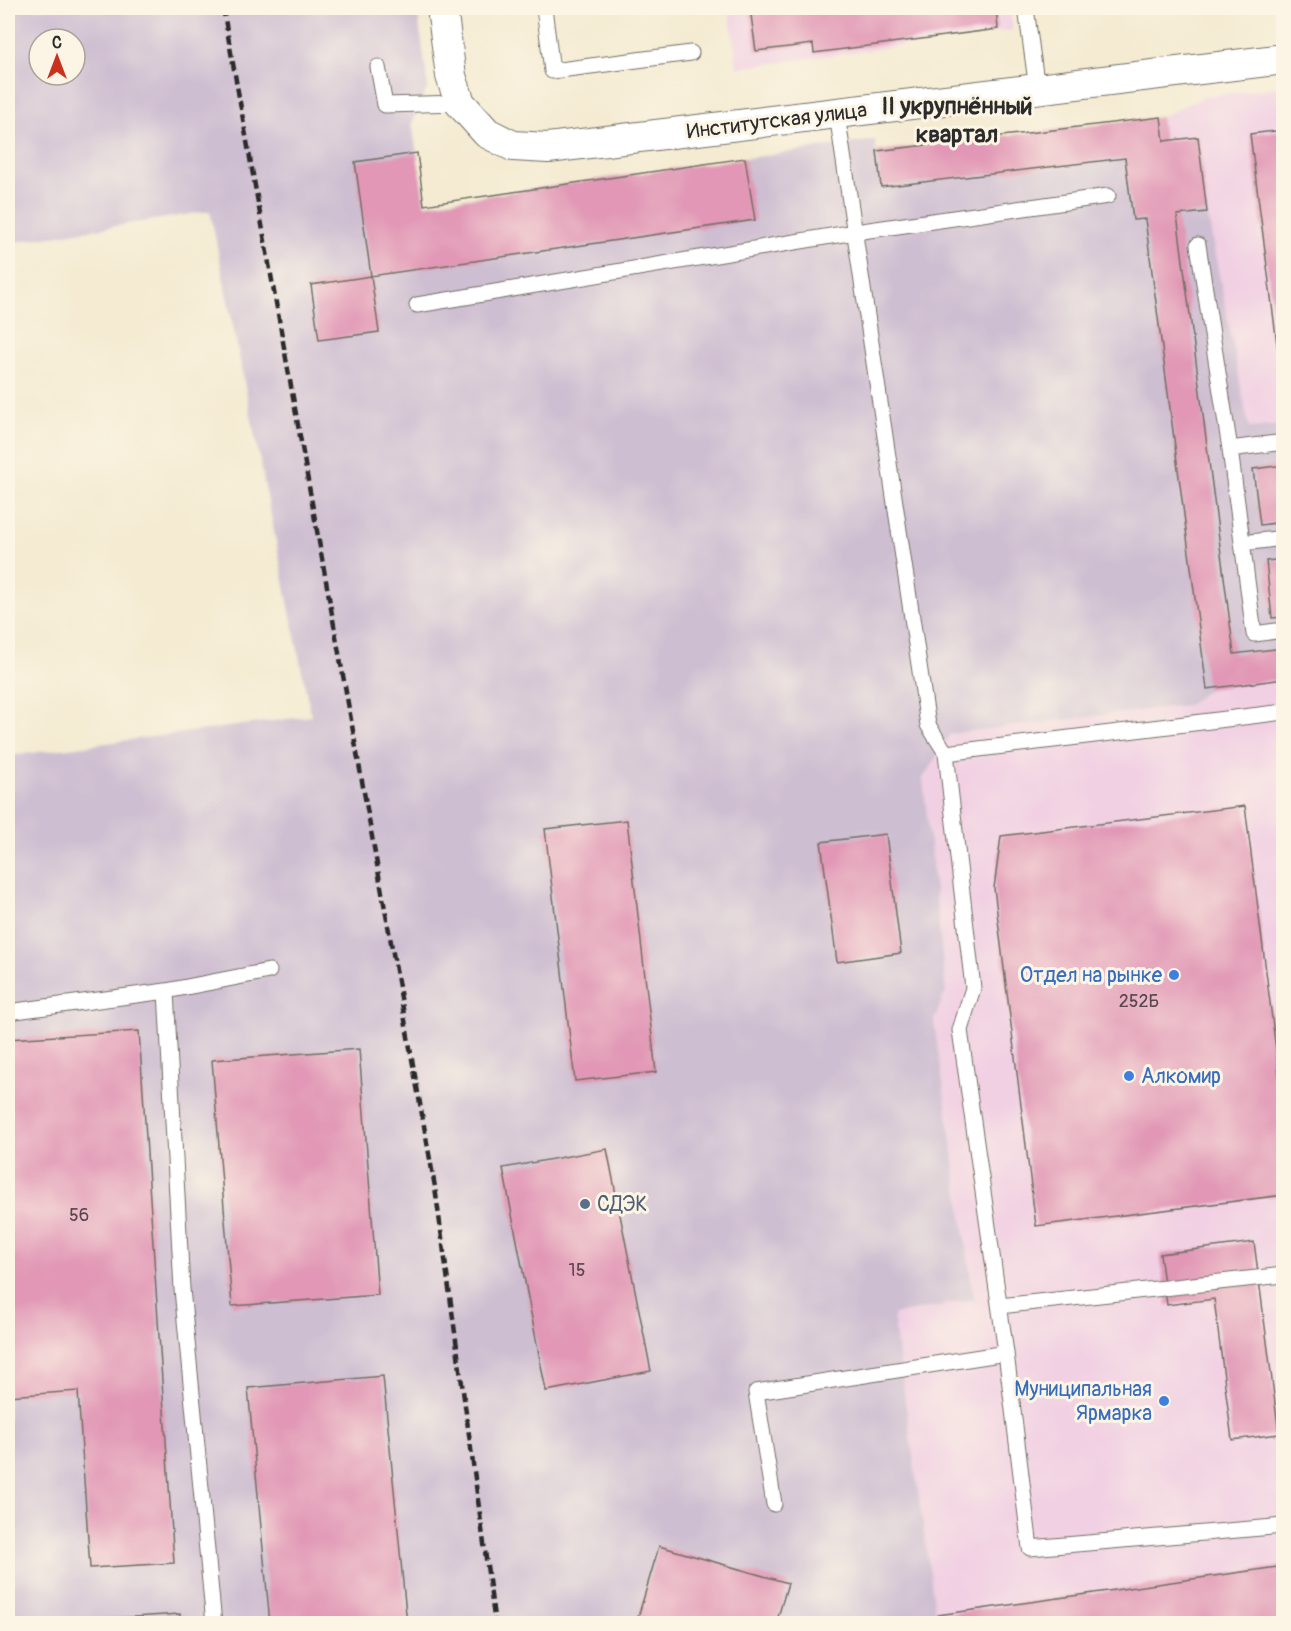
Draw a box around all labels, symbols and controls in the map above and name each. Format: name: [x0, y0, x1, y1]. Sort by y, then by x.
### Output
north arrow: [27, 27, 87, 87]
text: С: [52, 33, 62, 53]
district label: II укрупнённый квартал: [881, 92, 1033, 149]
street label: Институтская улица: [685, 97, 869, 145]
place label: Отдел на рынке: [1020, 962, 1163, 989]
marker: Отдел на рынке: [1167, 968, 1181, 982]
house number: 252Б: [1119, 990, 1159, 1013]
place label: Алкомир: [1141, 1063, 1221, 1090]
marker: Алкомир: [1122, 1069, 1136, 1083]
place label: СДЭК: [597, 1191, 647, 1218]
marker: СДЭК: [578, 1197, 592, 1211]
house number: 56: [69, 1204, 89, 1227]
house number: 15: [569, 1259, 585, 1282]
place label: Муниципальная Ярмарка: [1014, 1376, 1152, 1427]
marker: Муниципальная Ярмарка: [1157, 1394, 1171, 1408]

